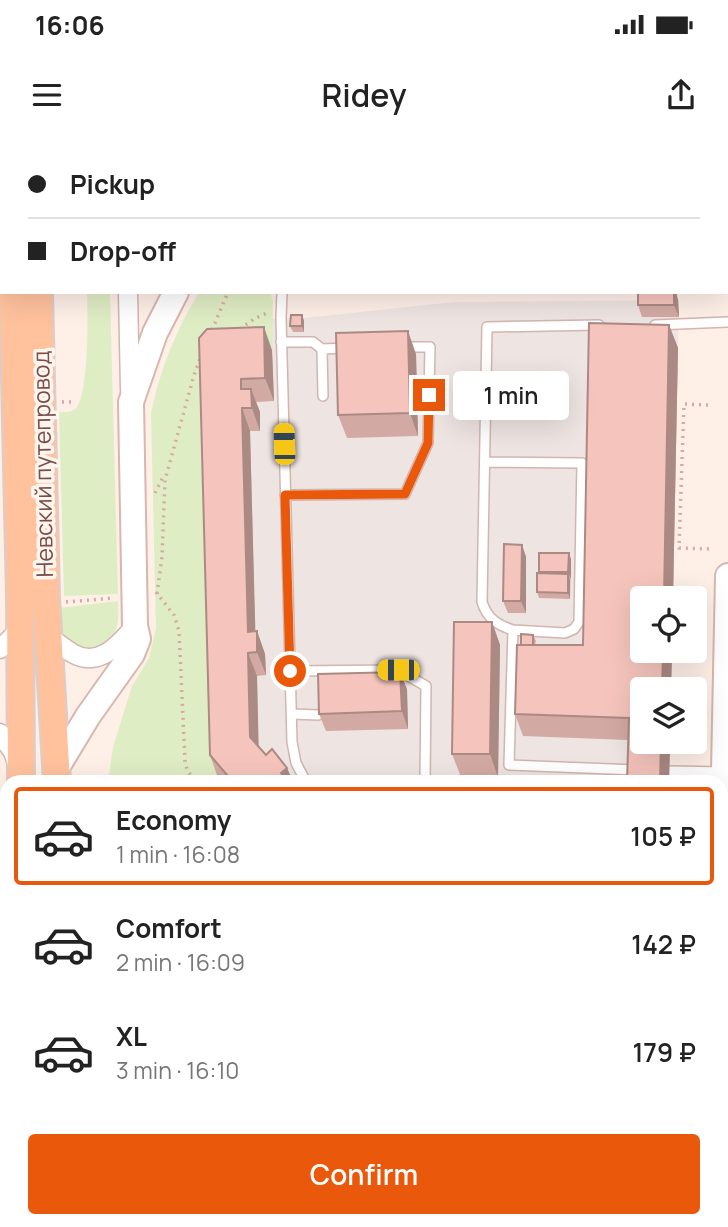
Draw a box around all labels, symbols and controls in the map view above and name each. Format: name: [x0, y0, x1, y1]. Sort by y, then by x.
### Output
text: 16:06: [35, 7, 105, 43]
text: Ridey: [321, 73, 407, 117]
icon: menu: [28, 76, 66, 114]
icon: share: [662, 76, 700, 114]
text: Pickup: [70, 166, 155, 202]
text: Drop-off: [70, 233, 176, 269]
street label: Невский путепровод: [24, 350, 60, 578]
callout: 1 min: [453, 370, 569, 420]
route end: [413, 379, 445, 411]
text: 1 min: [484, 379, 538, 411]
car: [273, 423, 296, 465]
map controls: [630, 586, 707, 754]
button: locate: [630, 586, 707, 663]
route start: [274, 655, 306, 687]
car: [378, 660, 420, 681]
button: layers: [630, 677, 707, 754]
text: Economy: [116, 802, 231, 838]
icon: car: [32, 805, 95, 868]
text: 105 ₽: [630, 818, 696, 854]
text: 1 min · 16:08: [116, 838, 240, 870]
text: Comfort: [116, 910, 222, 946]
icon: car: [32, 913, 95, 976]
text: 142 ₽: [631, 926, 696, 962]
text: 2 min · 16:09: [116, 946, 245, 978]
text: XL: [116, 1018, 147, 1054]
icon: car: [32, 1021, 95, 1084]
text: 179 ₽: [632, 1034, 696, 1070]
text: 3 min · 16:10: [116, 1054, 239, 1086]
button: Confirm: [28, 1134, 700, 1214]

